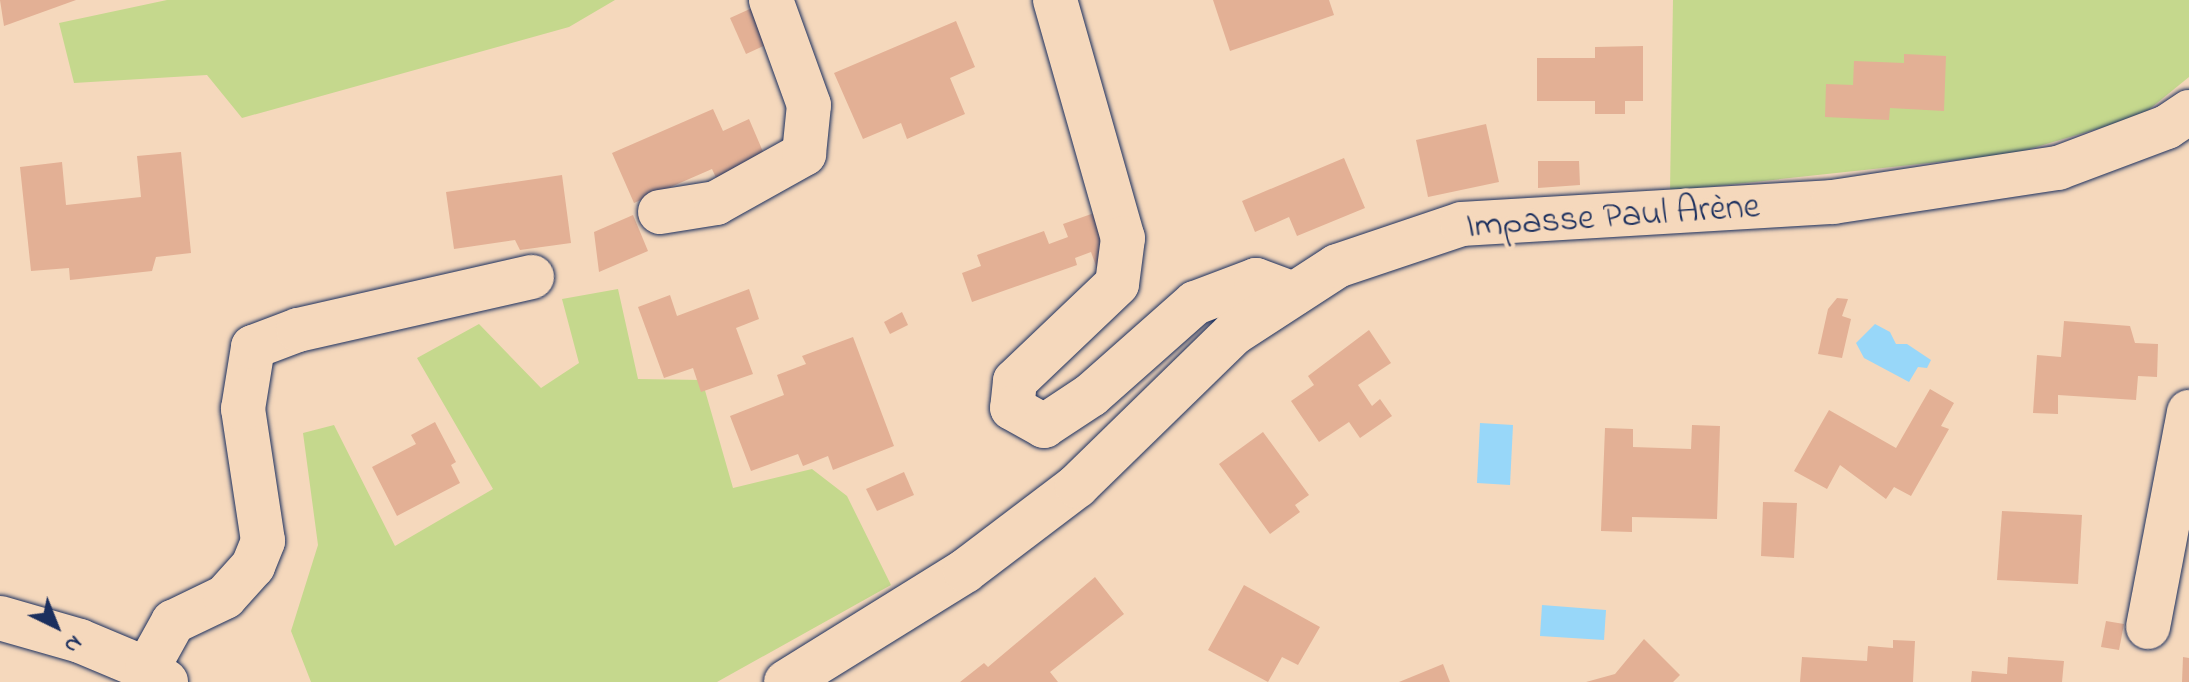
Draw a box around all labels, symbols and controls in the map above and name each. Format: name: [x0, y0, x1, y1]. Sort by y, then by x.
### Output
street label: Impasse Paul Arène: [1465, 186, 1761, 250]
north arrow: [16, 586, 96, 666]
text: N: [56, 627, 89, 660]

